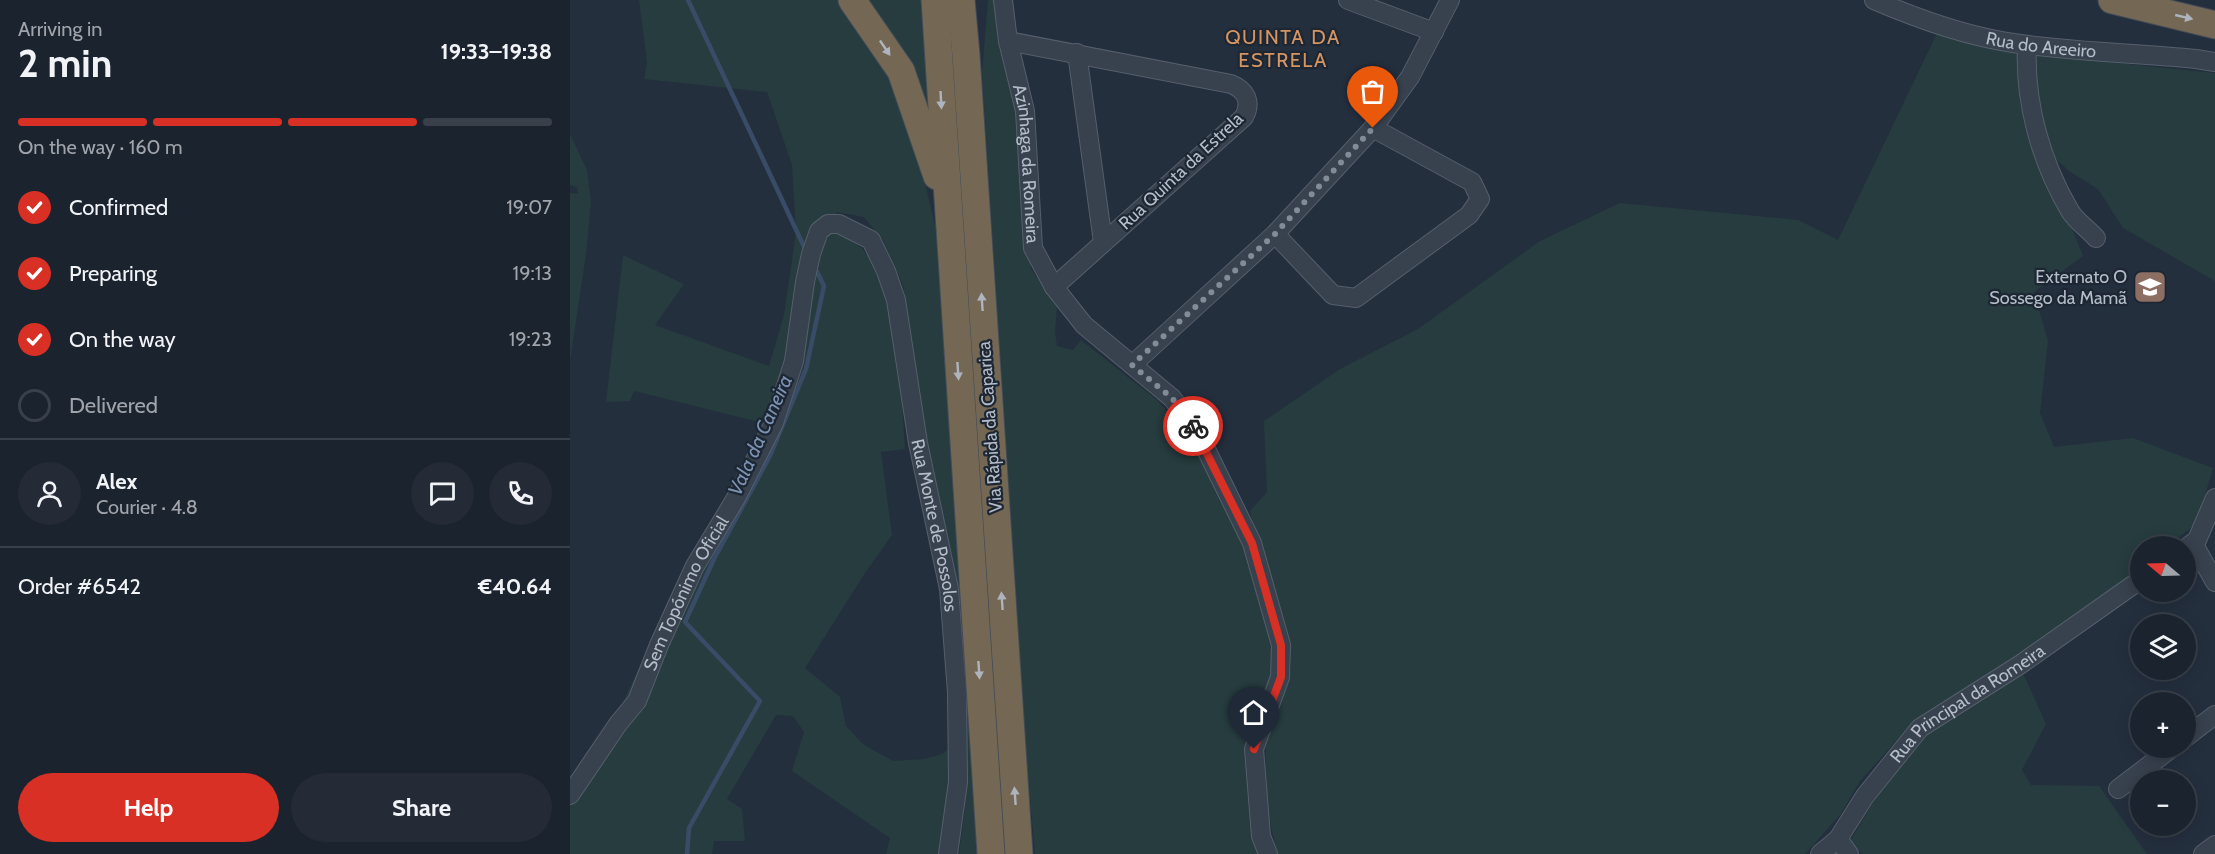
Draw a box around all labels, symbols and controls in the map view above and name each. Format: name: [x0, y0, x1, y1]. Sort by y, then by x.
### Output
one-way arrow: [2175, 13, 2193, 23]
text: Arriving in: [18, 17, 102, 41]
district label: QUINTA DA ESTRELA: [1225, 25, 1341, 72]
street label: Rua do Areeiro: [1984, 27, 2097, 63]
text: 19:33–19:38: [441, 38, 552, 65]
text: 2 min: [18, 39, 112, 87]
one-way arrow: [879, 40, 891, 56]
pin: [1347, 66, 1398, 128]
icon: bag: [1356, 75, 1389, 108]
street label: Azinhaga da Romeira: [1008, 82, 1044, 244]
one-way arrow: [937, 91, 946, 110]
street label: Rua Quinta da Estrela: [1114, 107, 1248, 234]
text: On the way · 160 m: [18, 135, 183, 159]
icon: check: [18, 191, 51, 224]
text: Confirmed: [69, 194, 168, 221]
text: 19:07: [506, 195, 552, 219]
icon: check: [18, 257, 51, 290]
text: Preparing: [69, 260, 157, 287]
text: 19:13: [513, 261, 552, 285]
place label: Externato O Sossego da Mamã: [1989, 266, 2127, 309]
school or university icon: Externato O Sossego da Mamã: [2132, 269, 2168, 305]
one-way arrow: [977, 292, 987, 311]
icon: check: [18, 323, 51, 356]
text: On the way: [69, 326, 176, 353]
text: 19:23: [509, 327, 552, 351]
street label: Via Rápida da Caparica: [973, 340, 1007, 513]
one-way arrow: [953, 362, 963, 381]
water label: Vala da Caneira: [723, 371, 797, 499]
text: Delivered: [69, 392, 158, 419]
courier: [1163, 396, 1223, 456]
icon: bike: [1177, 410, 1210, 443]
street label: Rua Monte de Possolos: [906, 437, 962, 613]
button: person: [18, 462, 81, 525]
button: chat: [411, 462, 474, 525]
button: phone: [489, 462, 552, 525]
text: Alex: [96, 468, 137, 495]
text: Courier · 4.8: [96, 495, 198, 519]
street label: Sem Topónimo Oficial: [639, 511, 734, 674]
north arrow: [2130, 536, 2196, 602]
map controls: [2130, 536, 2196, 836]
text: Order #6542: [18, 573, 141, 600]
text: €40.64: [478, 573, 552, 600]
one-way arrow: [997, 592, 1007, 611]
button: layers: [2130, 614, 2196, 680]
street label: Rua Principal da Romeira: [1885, 639, 2049, 767]
one-way arrow: [974, 661, 983, 680]
pin: [1228, 687, 1279, 749]
button: +: [2130, 692, 2196, 758]
icon: home: [1237, 696, 1270, 729]
button: −: [2130, 770, 2196, 836]
button: Help: [18, 773, 279, 842]
button: Share: [291, 773, 552, 842]
one-way arrow: [1010, 786, 1020, 805]

